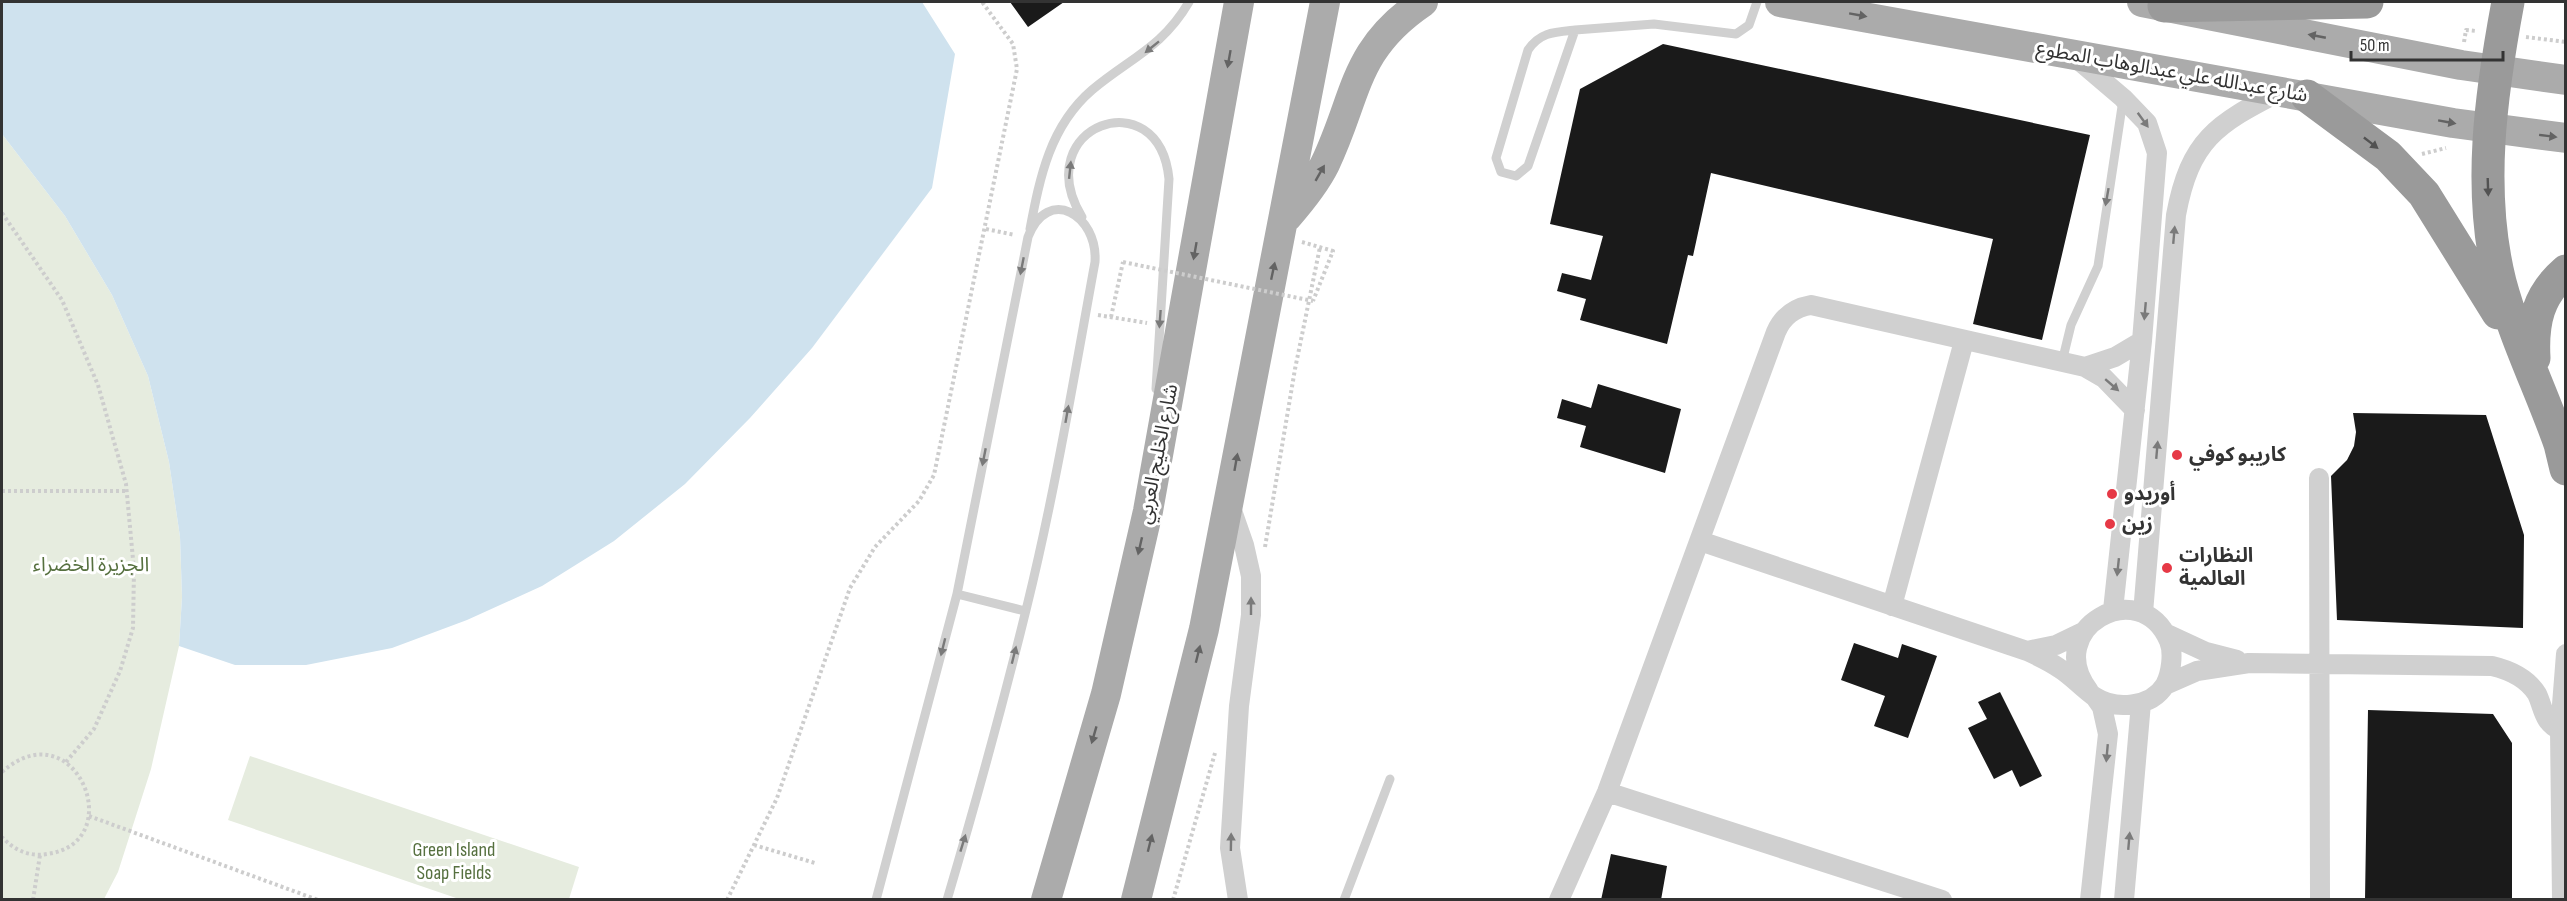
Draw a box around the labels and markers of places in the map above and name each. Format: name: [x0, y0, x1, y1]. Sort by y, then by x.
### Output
place label: كاريبو كوفي: [2189, 443, 2287, 471]
marker: كاريبو كوفي: [2170, 448, 2184, 462]
place label: أوريدو: [2124, 480, 2176, 506]
marker: أوريدو: [2105, 487, 2119, 501]
place label: زين: [2122, 512, 2153, 536]
marker: زين: [2103, 517, 2117, 531]
place label: النظارات العالمية: [2179, 544, 2253, 591]
marker: النظارات العالمية: [2160, 561, 2174, 575]

